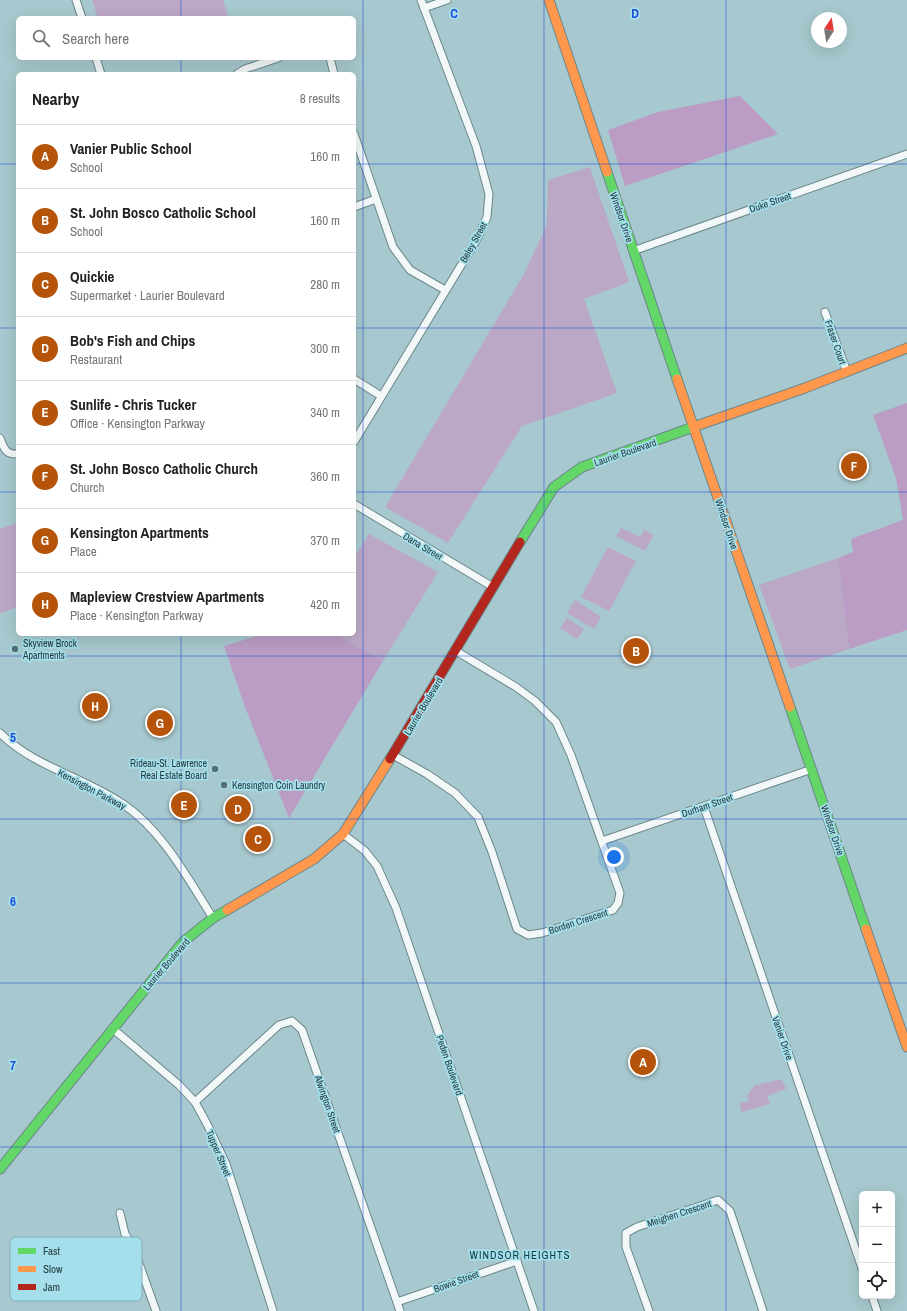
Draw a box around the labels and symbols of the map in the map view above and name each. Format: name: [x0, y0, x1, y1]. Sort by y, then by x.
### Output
text: C: [450, 5, 458, 22]
text: D: [631, 5, 639, 22]
north arrow: [811, 12, 847, 48]
street label: Duke Street: [748, 189, 793, 216]
street label: Windsor Drive: [607, 190, 636, 244]
street label: Beley Street: [457, 219, 490, 265]
street label: Fraser Court: [822, 318, 849, 367]
street label: Laurier Boulevard: [592, 436, 658, 469]
pin: F: [841, 451, 867, 481]
street label: Windsor Drive: [712, 497, 741, 551]
street label: Dana Street: [401, 530, 445, 564]
pin: B: [623, 636, 649, 666]
place label: Skyview Brock Apartments: [22, 637, 78, 662]
marker: Skyview Brock Apartments: [10, 644, 20, 654]
street label: Laurier Boulevard: [401, 675, 446, 738]
pin: H: [82, 691, 108, 721]
pin: G: [147, 708, 173, 738]
text: 5: [10, 729, 16, 746]
place label: Rideau-St. Lawrence Real Estate Board: [130, 757, 207, 782]
marker: Rideau-St. Lawrence Real Estate Board: [210, 764, 220, 774]
street label: Kensington Parkway: [56, 766, 129, 813]
place label: Kensington Coin Laundry: [232, 779, 326, 792]
marker: Kensington Coin Laundry: [219, 780, 229, 790]
pin: E: [171, 790, 197, 820]
street label: Durham Street: [680, 790, 735, 820]
pin: D: [225, 794, 251, 824]
street label: Windsor Drive: [818, 803, 847, 857]
pin: C: [245, 824, 271, 854]
your location: [604, 847, 624, 867]
text: 6: [10, 893, 16, 910]
street label: Borden Crescent: [547, 906, 610, 937]
street label: Laurier Boulevard: [140, 935, 193, 993]
street label: Vanier Drive: [769, 1015, 796, 1062]
street label: Peden Boulevard: [433, 1033, 466, 1097]
pin: A: [630, 1047, 656, 1077]
text: 7: [10, 1057, 16, 1074]
street label: Alwington Street: [311, 1073, 344, 1135]
street label: Tupper Street: [203, 1128, 234, 1179]
street label: Meighen Crescent: [645, 1197, 714, 1230]
legend: [10, 1237, 142, 1301]
text: Fast: [43, 1244, 61, 1258]
district label: WINDSOR HEIGHTS: [469, 1248, 571, 1262]
text: Slow: [43, 1262, 63, 1276]
street label: Bowie Street: [432, 1267, 481, 1296]
text: Jam: [43, 1280, 60, 1294]

